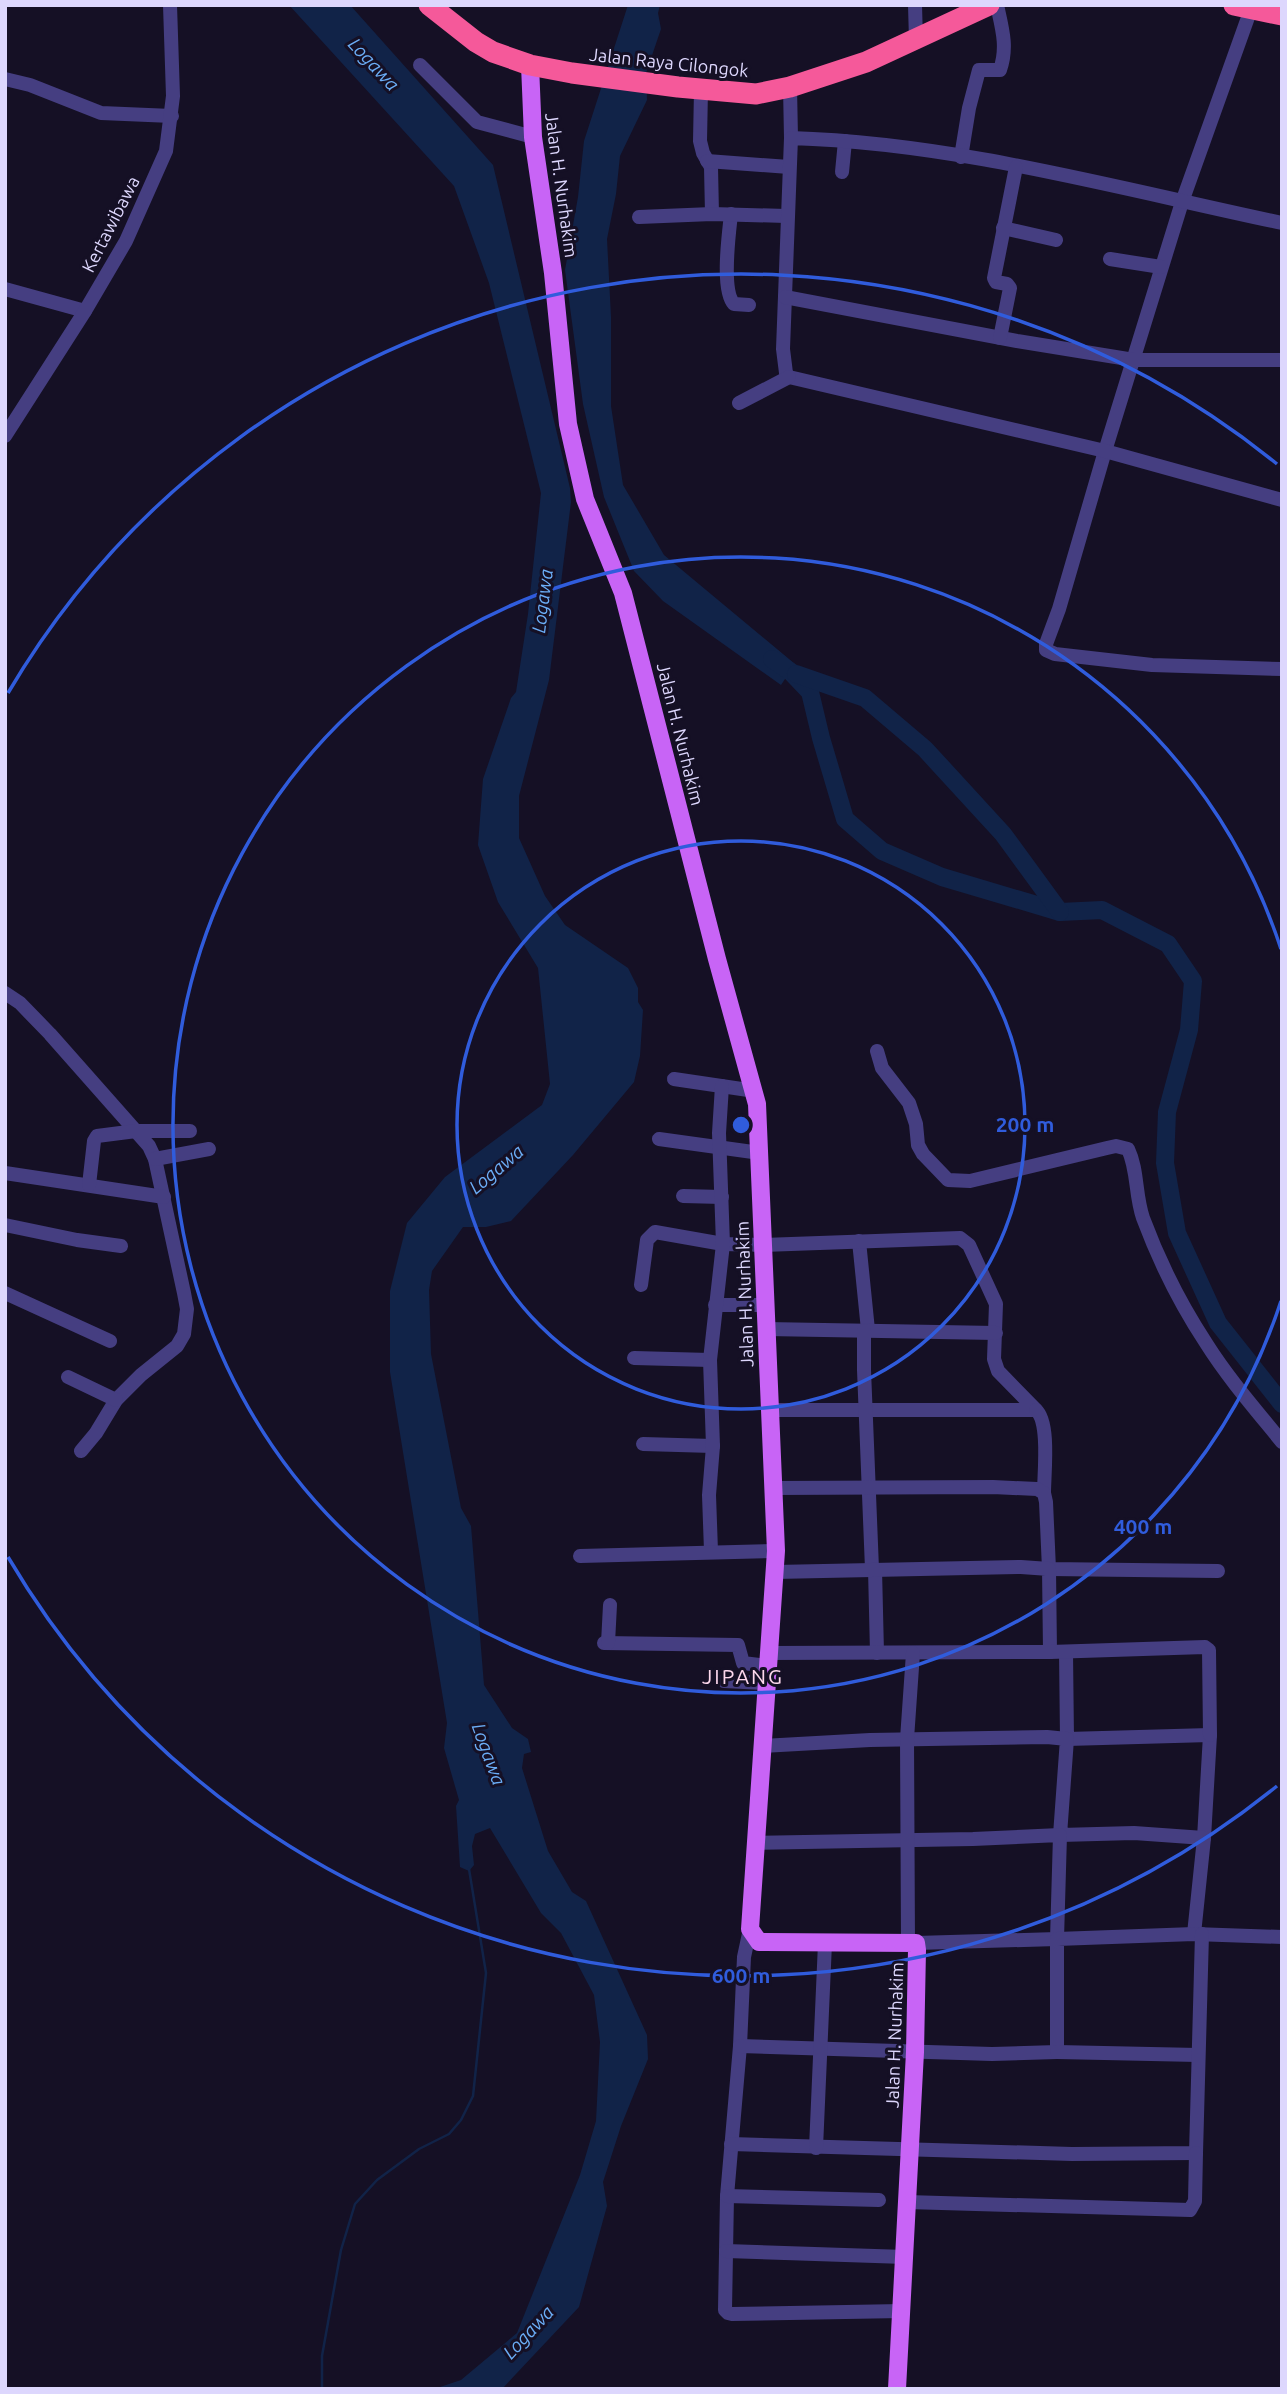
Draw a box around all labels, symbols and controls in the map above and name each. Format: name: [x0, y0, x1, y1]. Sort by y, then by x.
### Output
water label: Logawa: [344, 33, 404, 95]
street label: Jalan Raya Cilongok: [588, 44, 750, 80]
street label: Jalan H. Nurhakim: [542, 111, 582, 259]
street label: Kertawibawa: [77, 173, 143, 275]
water label: Logawa: [527, 568, 557, 634]
street label: Jalan H. Nurhakim: [654, 661, 708, 807]
text: 200 m: [996, 1112, 1054, 1136]
centre of rings: [729, 1113, 753, 1137]
water label: Logawa: [464, 1140, 528, 1198]
street label: Jalan H. Nurhakim: [731, 1221, 757, 1367]
text: 400 m: [1114, 1514, 1172, 1538]
district label: JIPANG: [702, 1664, 784, 1688]
water label: Logawa: [468, 1720, 510, 1788]
street label: Jalan H. Nurhakim: [881, 1962, 907, 2108]
text: 600 m: [712, 1963, 770, 1987]
water label: Logawa: [498, 2301, 558, 2363]

